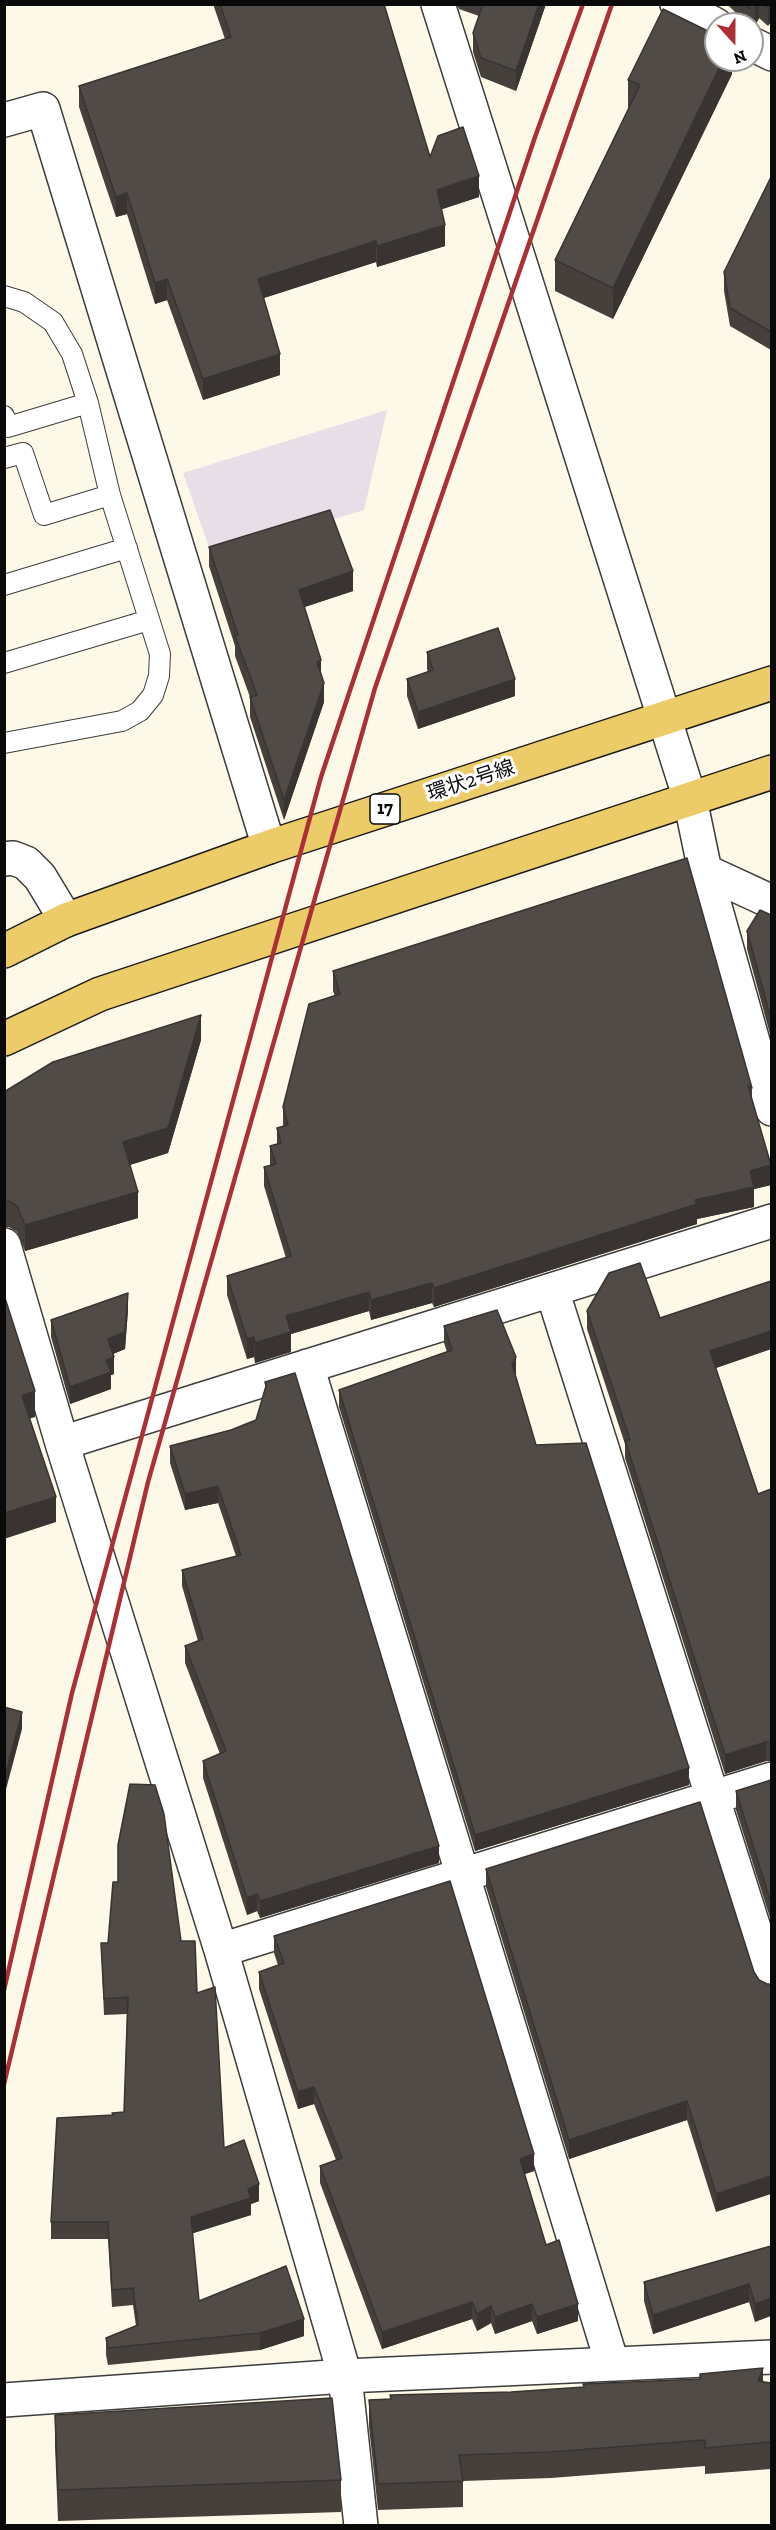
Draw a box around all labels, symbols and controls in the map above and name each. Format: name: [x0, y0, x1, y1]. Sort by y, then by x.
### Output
north arrow: [704, 12, 764, 72]
text: N: [731, 46, 749, 68]
street label: 環状2号線: [424, 756, 518, 806]
road number: 17: [370, 794, 400, 824]

